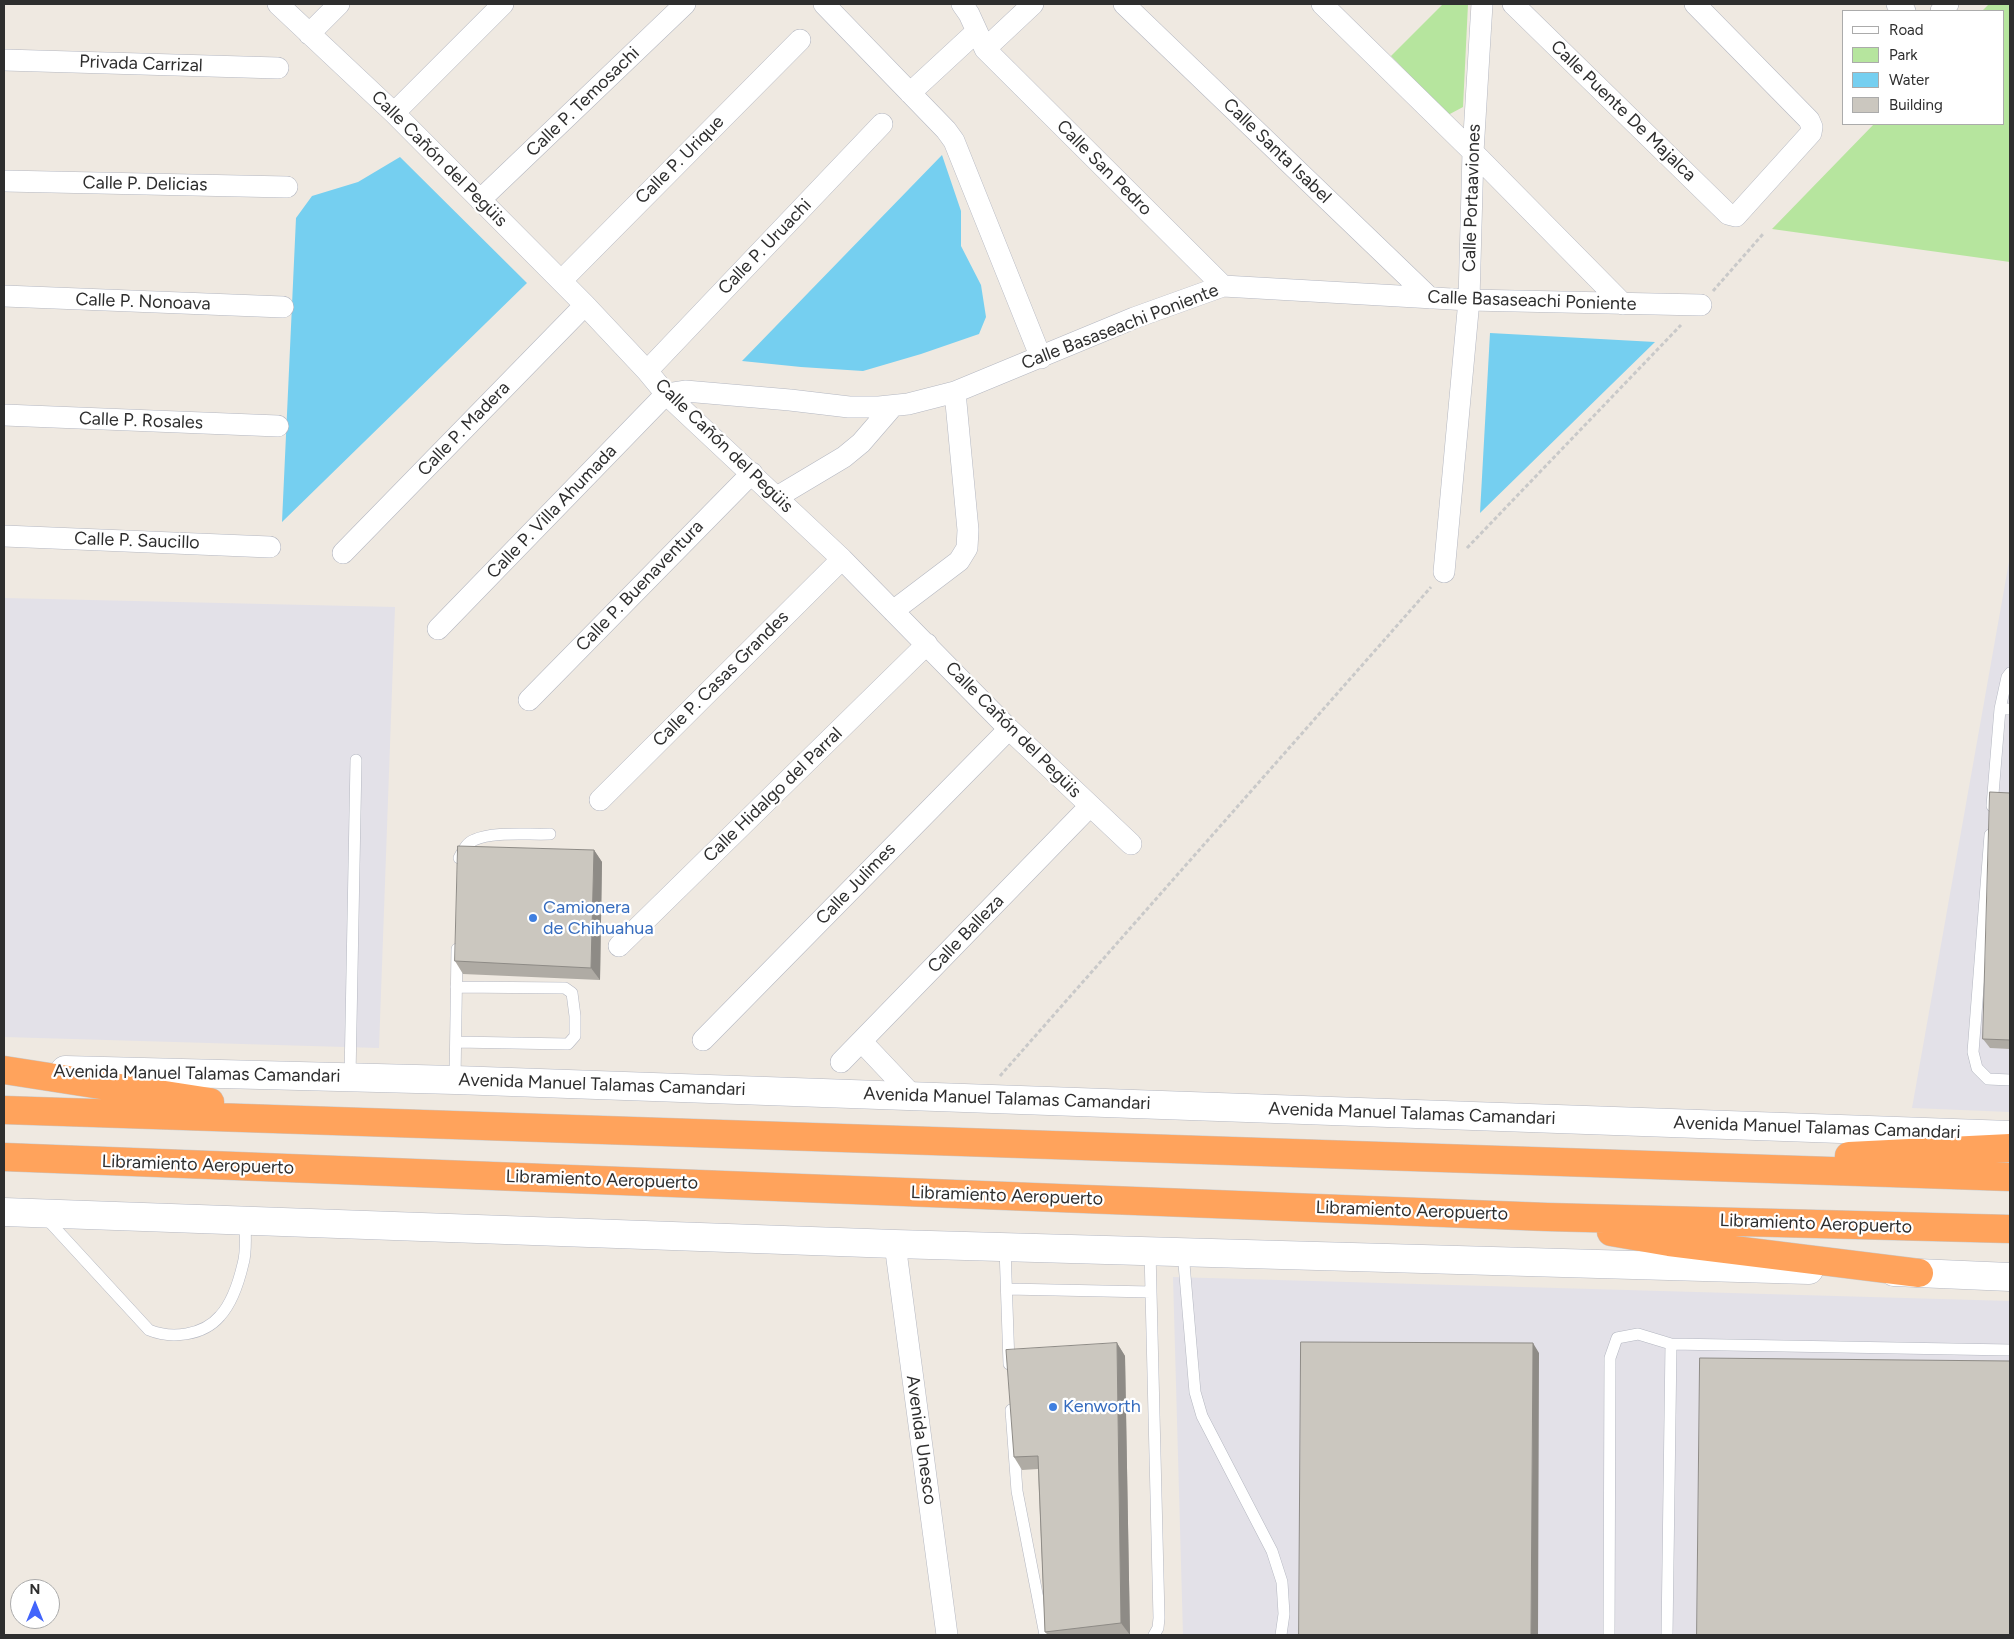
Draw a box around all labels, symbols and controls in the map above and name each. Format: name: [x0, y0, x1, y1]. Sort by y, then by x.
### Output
legend: [1842, 10, 2004, 125]
text: Road: [1889, 21, 1924, 39]
street label: Calle Puente De Majalca: [1546, 36, 1700, 186]
street label: Calle P. Temosachi: [522, 43, 644, 161]
text: Park: [1889, 46, 1918, 64]
street label: Privada Carrizal: [79, 51, 203, 77]
text: Water: [1889, 71, 1929, 89]
street label: Calle Cañón del Pegüis: [366, 86, 512, 232]
street label: Calle Santa Isabel: [1218, 94, 1336, 208]
text: Building: [1889, 96, 1943, 114]
street label: Calle P. Urique: [631, 111, 729, 209]
street label: Calle San Pedro: [1052, 116, 1156, 220]
street label: Calle Portaaviones: [1459, 123, 1485, 273]
street label: Calle P. Delicias: [82, 172, 208, 196]
street label: Calle P. Uruachi: [714, 195, 816, 299]
street label: Calle Basaseachi Poniente: [1018, 279, 1222, 375]
street label: Calle Basaseachi Poniente: [1427, 287, 1637, 315]
street label: Calle P. Nonoava: [75, 289, 211, 315]
street label: Calle Cañón del Pegüis: [650, 374, 798, 518]
street label: Calle P. Madera: [414, 377, 514, 481]
street label: Calle P. Rosales: [78, 408, 204, 434]
street label: Calle P. Villa Ahumada: [483, 441, 621, 583]
street label: Calle P. Buenaventura: [572, 516, 708, 656]
street label: Calle P. Saucillo: [74, 528, 200, 554]
street label: Calle P. Casas Grandes: [649, 607, 793, 751]
street label: Calle Cañón del Pegüis: [940, 657, 1086, 803]
street label: Calle Hidalgo del Parral: [699, 723, 847, 867]
street label: Calle Julimes: [812, 839, 900, 929]
street label: Calle Balleza: [923, 890, 1009, 978]
place label: Camionera de Chihuahua: [543, 897, 654, 940]
marker: Camionera de Chihuahua: [527, 912, 539, 924]
street label: Avenida Manuel Talamas Camandari: [53, 1061, 341, 1087]
street label: Avenida Manuel Talamas Camandari: [458, 1069, 746, 1101]
street label: Avenida Manuel Talamas Camandari: [863, 1083, 1151, 1115]
street label: Avenida Manuel Talamas Camandari: [1268, 1098, 1556, 1130]
street label: Avenida Manuel Talamas Camandari: [1673, 1112, 1961, 1144]
street label: Libramiento Aeropuerto: [101, 1151, 295, 1179]
street label: Libramiento Aeropuerto: [505, 1166, 699, 1194]
street label: Libramiento Aeropuerto: [910, 1182, 1104, 1210]
street label: Libramiento Aeropuerto: [1315, 1197, 1509, 1225]
street label: Libramiento Aeropuerto: [1719, 1210, 1913, 1238]
street label: Avenida Unesco: [901, 1374, 941, 1506]
place label: Kenworth: [1063, 1396, 1141, 1418]
marker: Kenworth: [1047, 1401, 1059, 1413]
north arrow: [10, 1579, 60, 1629]
text: N: [30, 1581, 40, 1598]

